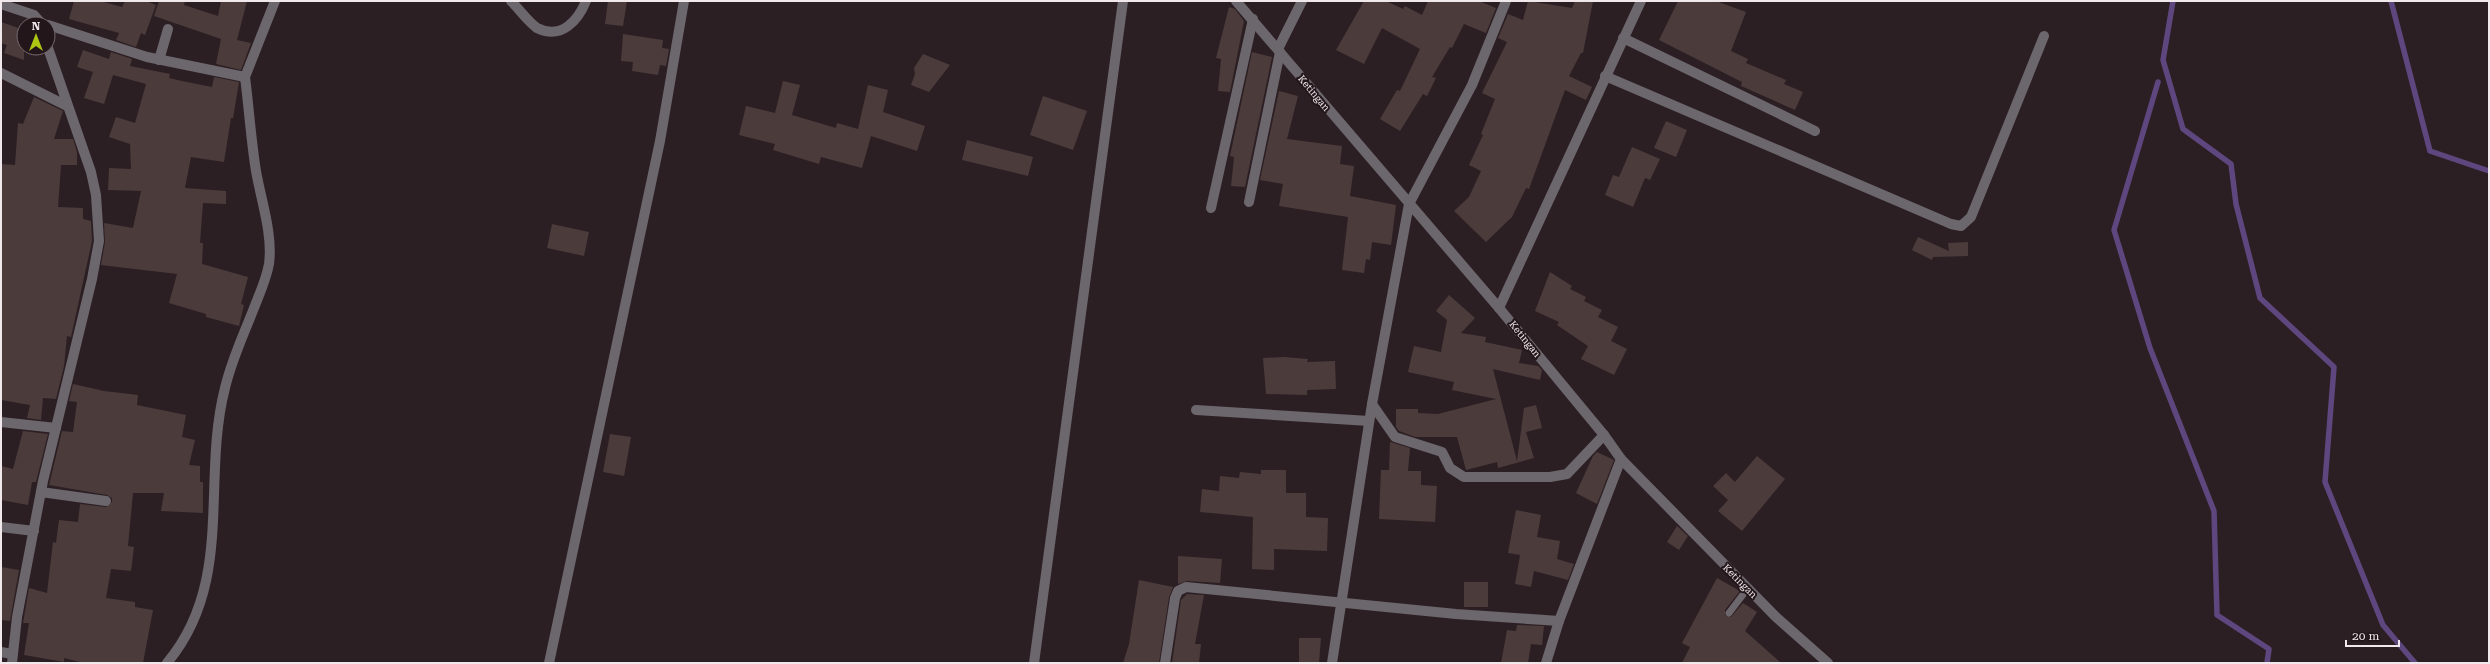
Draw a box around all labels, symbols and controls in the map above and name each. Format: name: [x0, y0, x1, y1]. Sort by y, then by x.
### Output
north arrow: [16, 16, 56, 56]
text: N: [32, 20, 41, 33]
street label: Ketingan: [1296, 73, 1332, 114]
street label: Ketingan: [1507, 319, 1543, 360]
street label: Ketingan: [1721, 562, 1760, 601]
scale bar: [2346, 622, 2399, 648]
text: 20 m: [2352, 629, 2379, 643]

